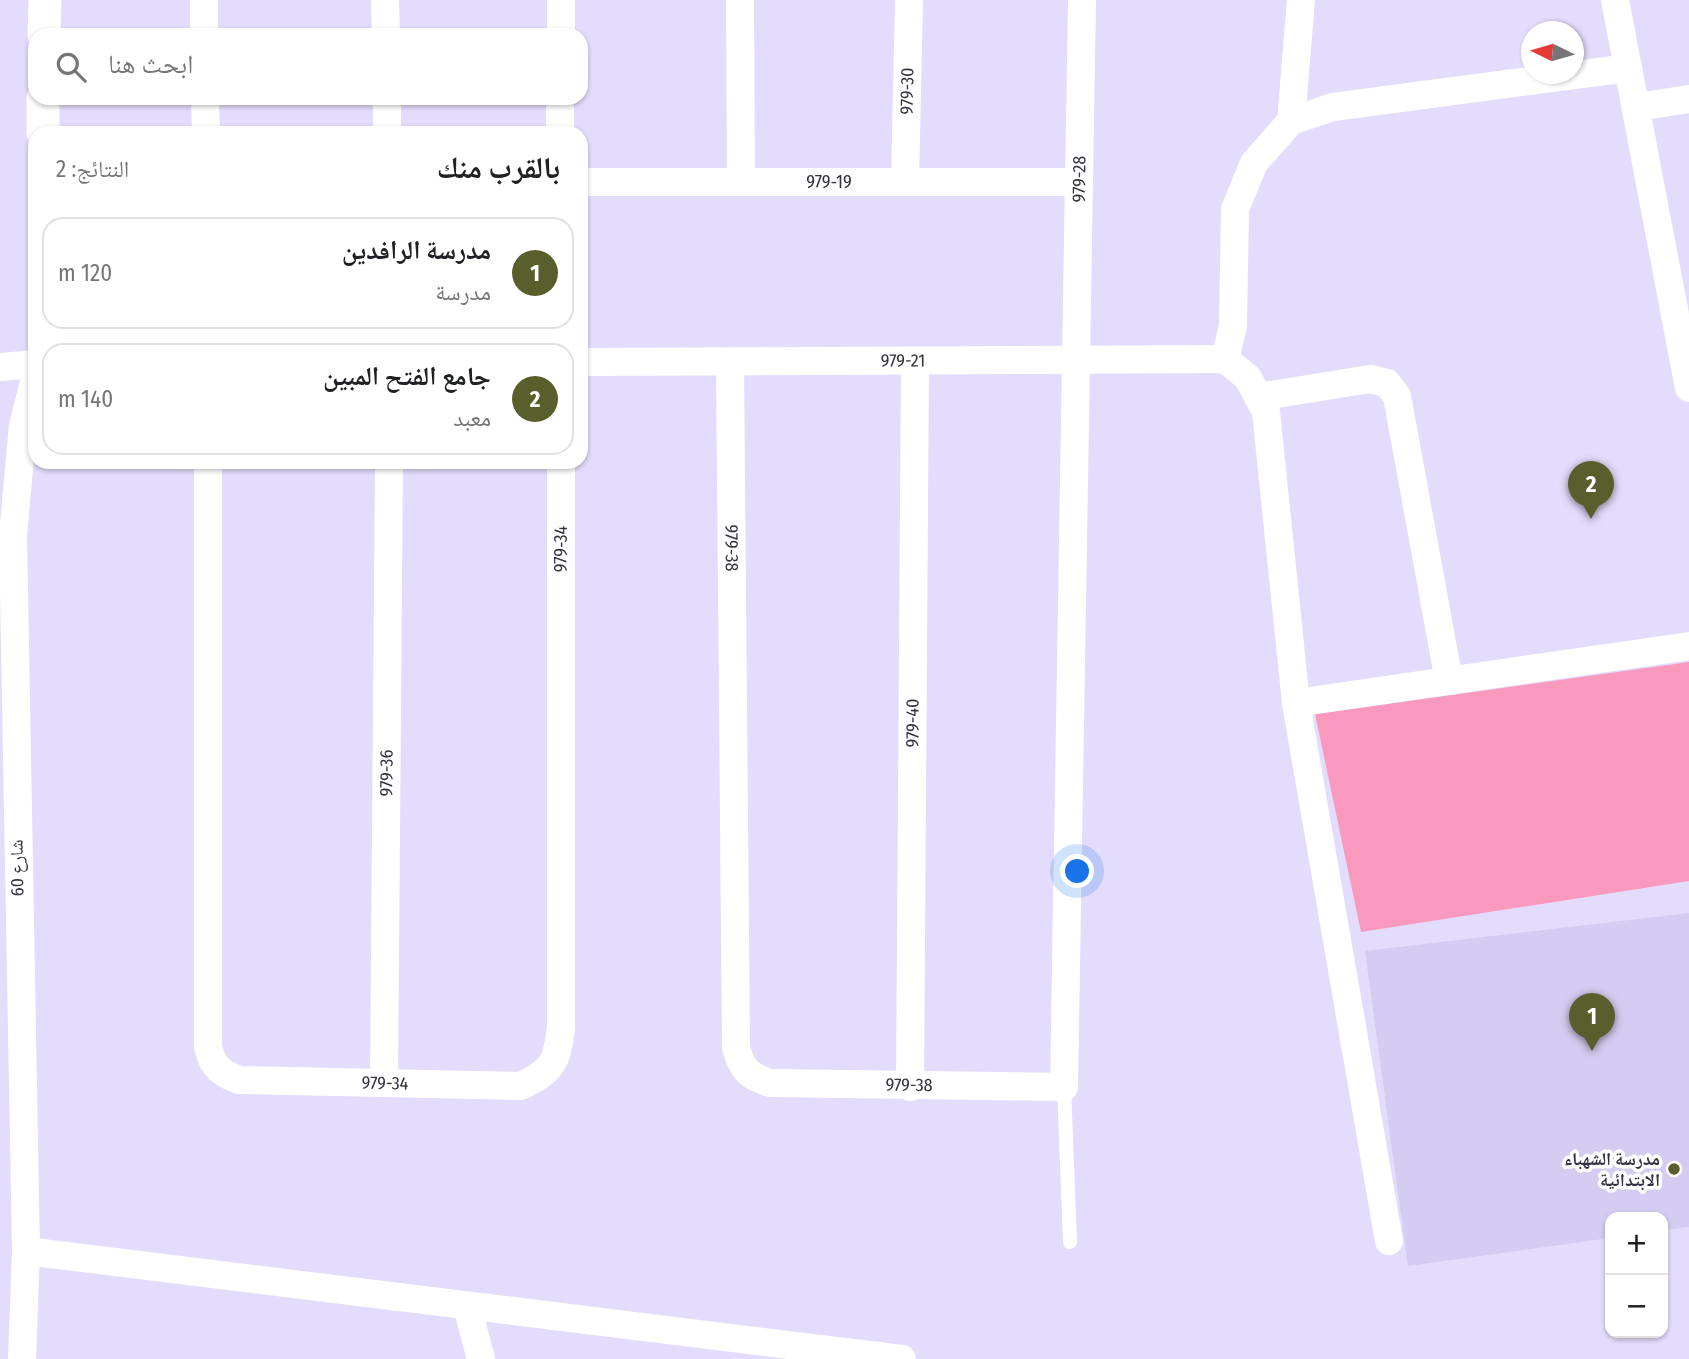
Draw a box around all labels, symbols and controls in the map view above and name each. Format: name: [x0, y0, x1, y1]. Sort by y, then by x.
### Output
north arrow: [1521, 21, 1584, 84]
search box: [28, 28, 588, 105]
icon: search: [52, 48, 90, 86]
text: ابحث هنا: [108, 49, 193, 80]
street label: 979-30: [895, 67, 919, 115]
text: بالقرب منك: [437, 150, 560, 186]
text: النتائج: 2: [56, 155, 129, 183]
street label: 979-28: [1068, 155, 1090, 203]
street label: 979-19: [806, 171, 852, 193]
text: مدرسة الرافدين: [342, 235, 491, 266]
text: 120 m: [58, 259, 112, 287]
text: 1: [530, 259, 540, 287]
text: مدرسة: [435, 278, 491, 306]
street label: 979-21: [881, 349, 925, 372]
text: جامع الفتح المبين: [323, 361, 491, 392]
text: 140 m: [58, 385, 113, 413]
text: 2: [530, 385, 540, 413]
text: معبد: [453, 404, 491, 432]
pin: 2: [1568, 461, 1614, 519]
street label: 979-38: [720, 524, 743, 572]
street label: 979-34: [550, 525, 572, 572]
street label: 979-40: [901, 699, 924, 748]
street label: 979-36: [375, 749, 398, 797]
street label: شارع 60: [6, 839, 28, 897]
your location: [1060, 854, 1094, 888]
pin: 1: [1569, 993, 1615, 1051]
street label: 979-34: [361, 1072, 409, 1095]
street label: 979-38: [886, 1074, 933, 1096]
place label: مدرسة الشهباء الابتدائية: [1564, 1148, 1660, 1191]
marker: مدرسة الشهباء الابتدائية: [1666, 1161, 1682, 1177]
map controls: [1605, 1212, 1668, 1338]
button: +: [1605, 1212, 1668, 1275]
button: −: [1605, 1275, 1668, 1338]

